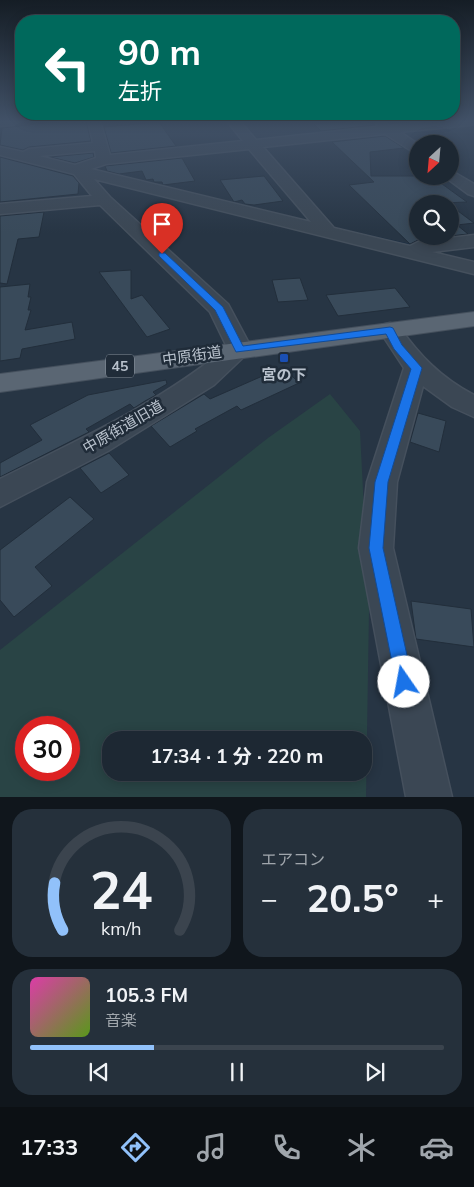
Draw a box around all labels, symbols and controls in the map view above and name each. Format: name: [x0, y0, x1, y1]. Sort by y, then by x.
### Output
text: 90 m: [118, 30, 201, 74]
icon: left: [35, 35, 100, 100]
text: 左折: [118, 77, 162, 105]
north arrow: [409, 135, 459, 185]
map controls: [409, 135, 459, 245]
button: search: [409, 195, 459, 245]
pin: [141, 203, 183, 254]
icon: arrive: [148, 210, 176, 238]
street label: 中原街道: [161, 342, 223, 369]
marker: 宮の下: [278, 352, 290, 364]
road number: 45: [106, 354, 134, 378]
place label: 宮の下: [261, 365, 307, 384]
street label: 中原街道旧道: [79, 396, 166, 457]
position arrow: [377, 655, 429, 707]
speed limit sign: 30: [15, 716, 80, 781]
text: 17:34 · 1 分 · 220 m: [151, 744, 323, 768]
text: エアコン: [261, 849, 325, 869]
text: 24: [90, 857, 153, 922]
text: 20.5°: [306, 874, 399, 922]
text: −: [261, 881, 278, 916]
text: +: [427, 881, 444, 916]
text: km/h: [101, 917, 142, 939]
text: 105.3 FM: [105, 983, 188, 1007]
text: 音楽: [105, 1010, 137, 1030]
icon: previous: [85, 1058, 113, 1086]
icon: pause: [223, 1058, 251, 1086]
icon: next: [361, 1058, 389, 1086]
icon: directions: [118, 1130, 153, 1165]
icon: music: [194, 1130, 229, 1165]
icon: phone: [269, 1130, 304, 1165]
icon: climate: [344, 1130, 379, 1165]
icon: car: [419, 1130, 454, 1165]
text: 17:33: [20, 1133, 78, 1161]

